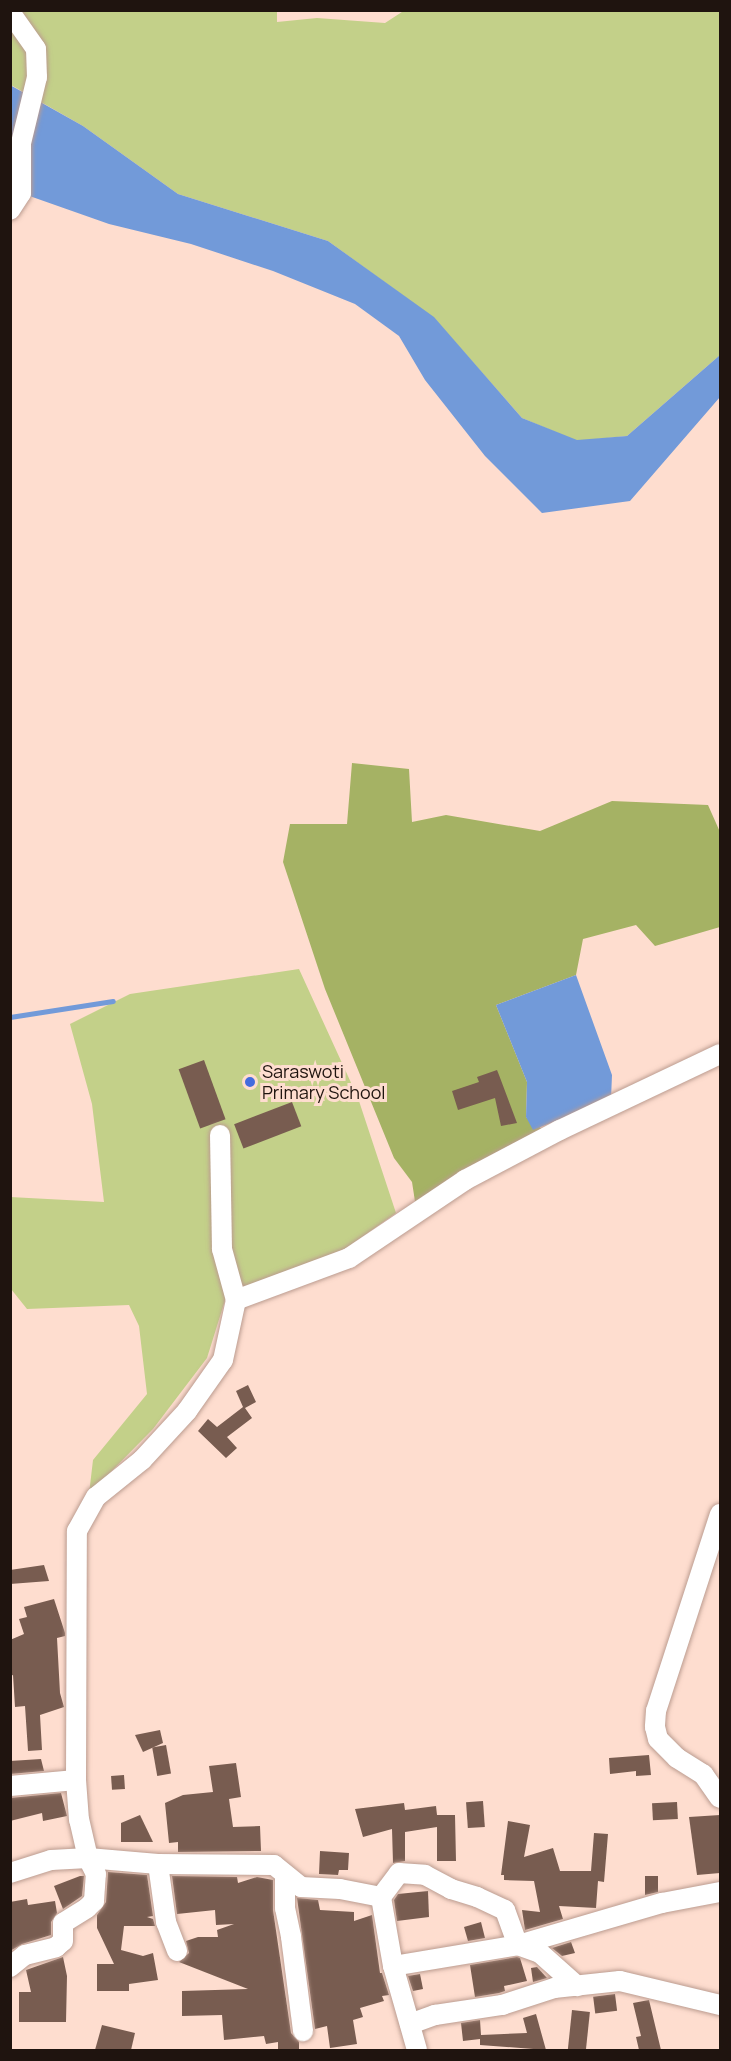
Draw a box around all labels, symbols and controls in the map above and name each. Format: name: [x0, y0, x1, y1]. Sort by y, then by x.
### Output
place label: Saraswoti Primary School: [262, 1061, 386, 1104]
marker: Saraswoti Primary School: [243, 1075, 257, 1089]

